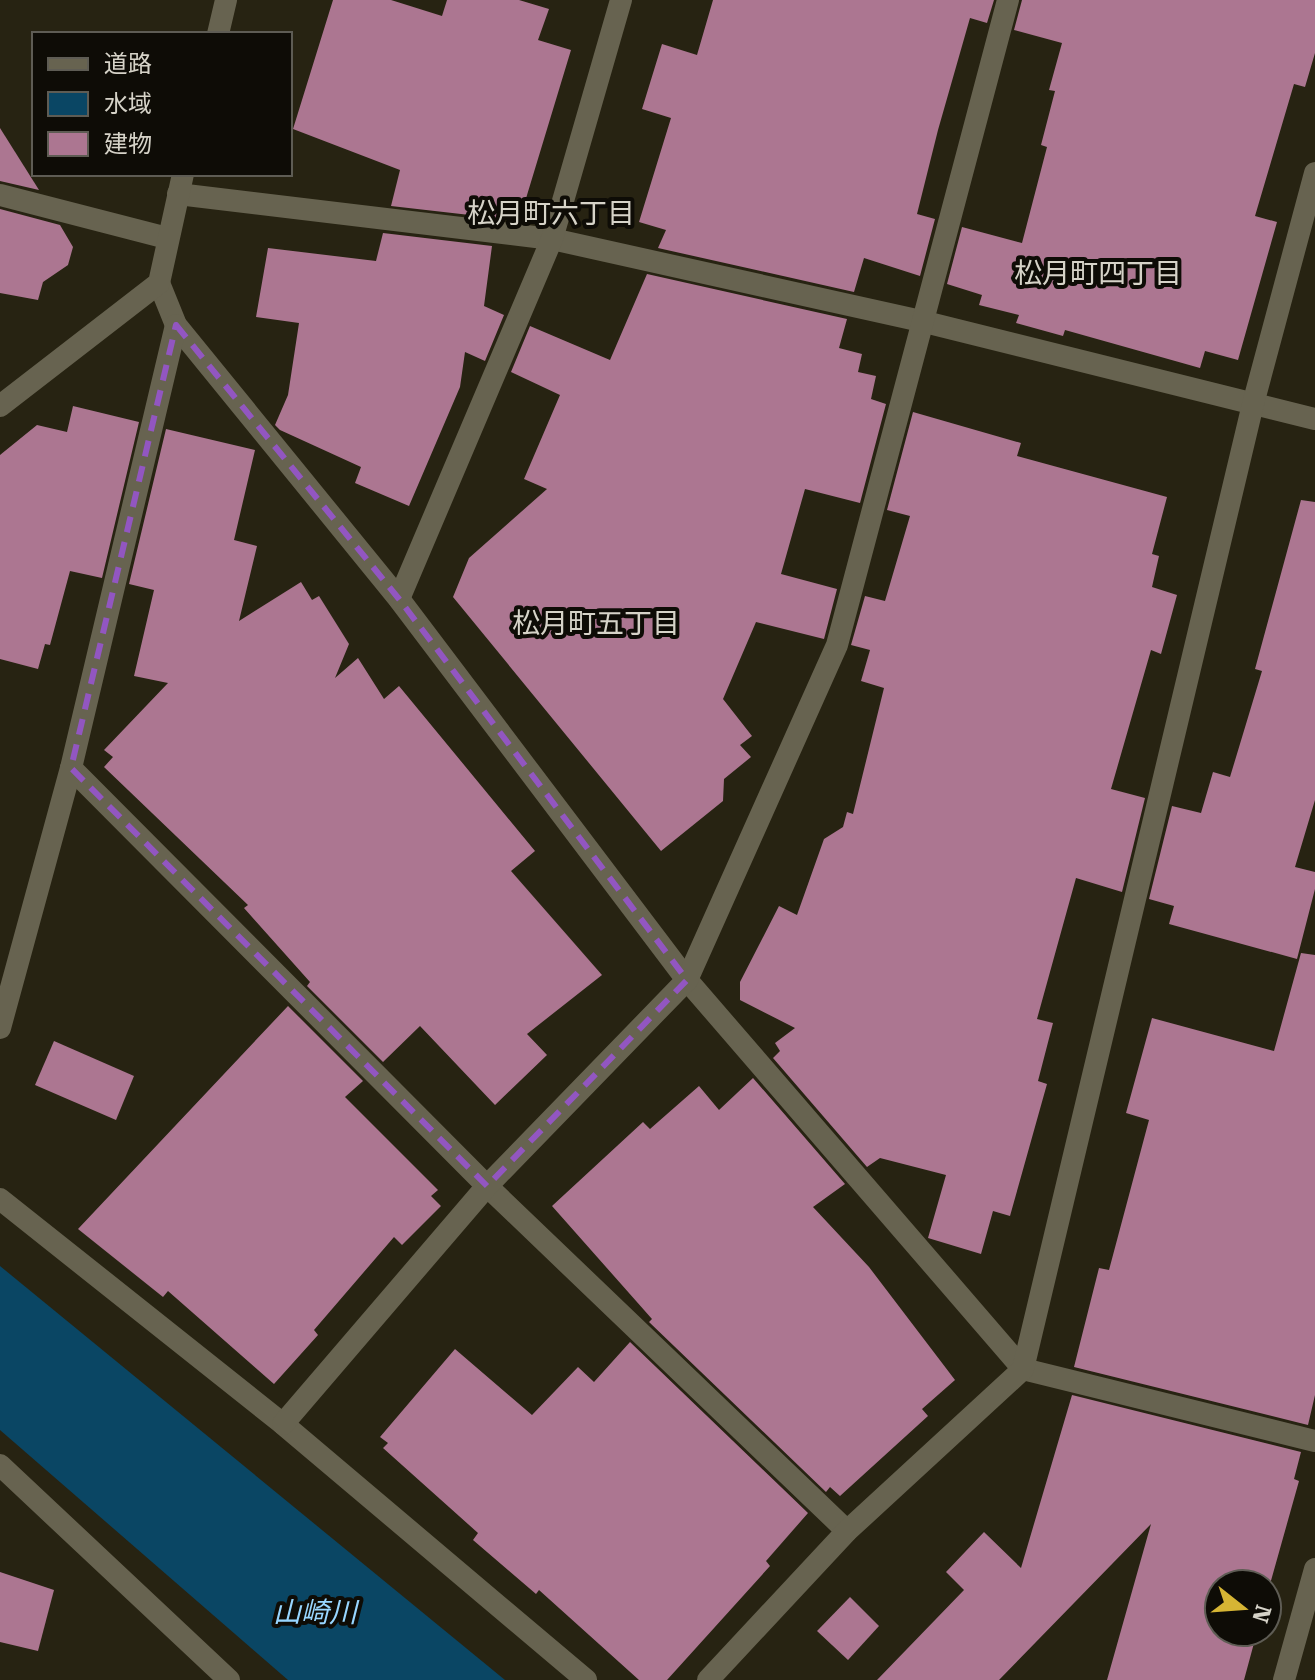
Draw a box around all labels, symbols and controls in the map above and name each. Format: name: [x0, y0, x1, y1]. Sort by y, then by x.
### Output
legend: [32, 32, 292, 176]
text: 道路: [104, 50, 152, 78]
text: 水域: [104, 90, 152, 118]
text: 建物: [104, 130, 152, 158]
district label: 松月町六丁目: [467, 197, 635, 230]
district label: 松月町四丁目: [1014, 257, 1182, 290]
district label: 松月町五丁目: [512, 607, 680, 640]
north arrow: [1203, 1568, 1283, 1648]
water label: 山崎川: [273, 1596, 360, 1629]
text: N: [1247, 1602, 1276, 1626]

